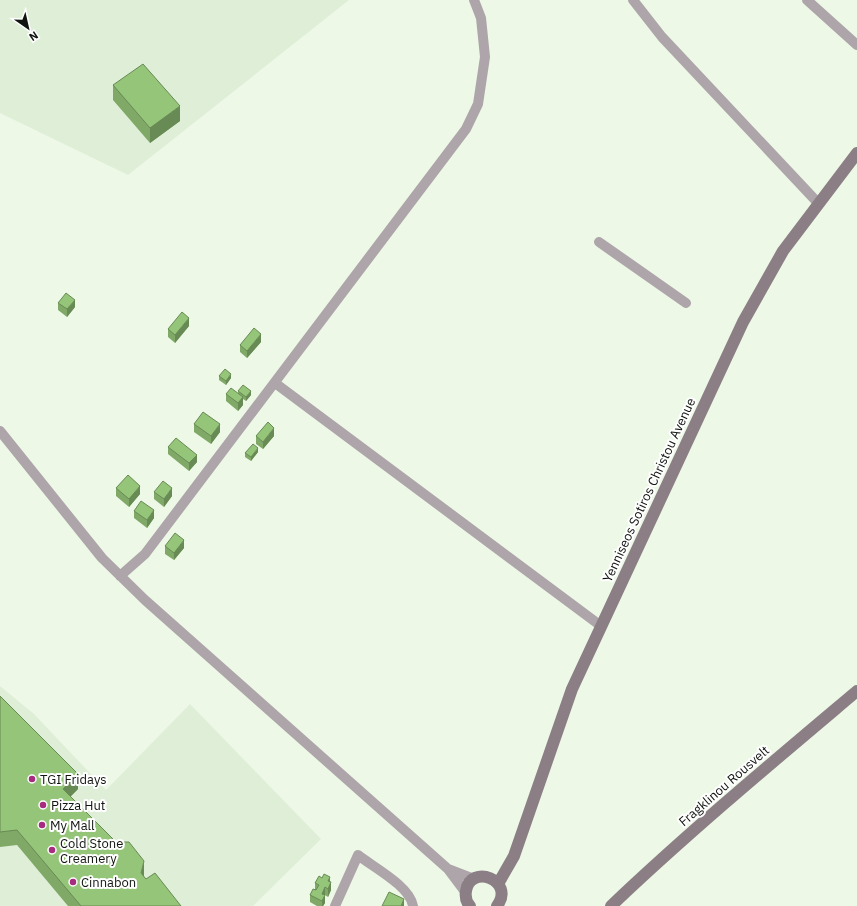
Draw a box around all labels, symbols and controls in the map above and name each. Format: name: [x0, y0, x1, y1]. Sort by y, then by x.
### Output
north arrow: [8, 8, 48, 48]
text: N: [26, 28, 41, 44]
street label: Yenniseos Sotiros Christou Avenue: [599, 395, 699, 585]
street label: Fragklinou Rousvelt: [675, 742, 773, 830]
place label: TGI Fridays: [40, 771, 107, 788]
marker: TGI Fridays: [27, 774, 37, 784]
place label: Pizza Hut: [51, 797, 105, 814]
marker: Pizza Hut: [38, 800, 48, 810]
place label: My Mall: [50, 817, 95, 834]
marker: My Mall: [37, 820, 47, 830]
place label: Cold Stone Creamery: [60, 835, 123, 867]
marker: Cold Stone Creamery: [47, 845, 57, 855]
place label: Cinnabon: [81, 874, 136, 891]
marker: Cinnabon: [68, 877, 78, 887]

